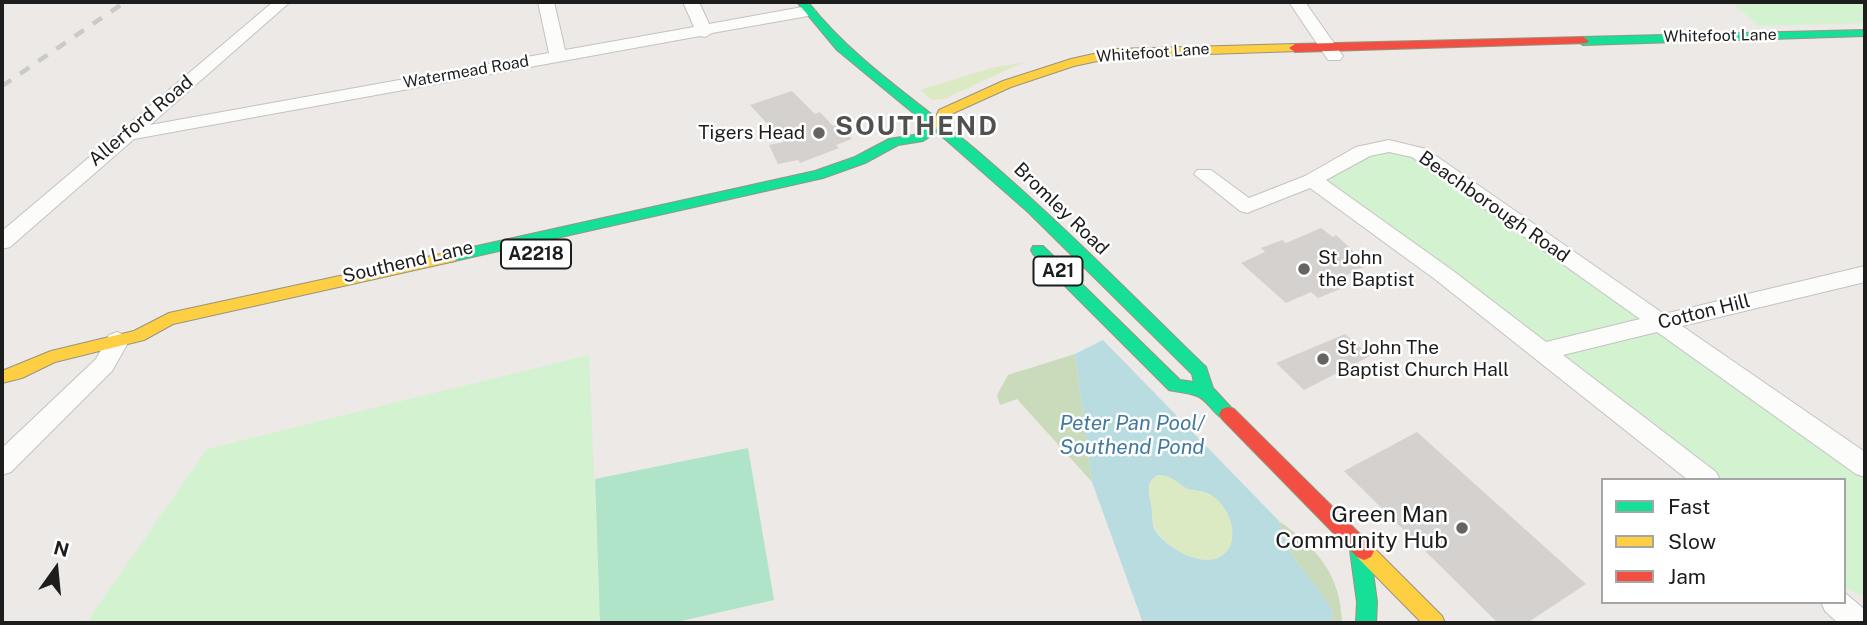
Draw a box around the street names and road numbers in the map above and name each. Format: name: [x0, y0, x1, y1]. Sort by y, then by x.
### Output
street label: Whitefoot Lane: [1663, 25, 1777, 47]
street label: Whitefoot Lane: [1096, 39, 1210, 67]
street label: Watermead Road: [402, 51, 530, 93]
street label: Allerford Road: [84, 71, 198, 171]
street label: Beachborough Road: [1414, 146, 1574, 268]
street label: Bromley Road: [1009, 158, 1113, 260]
street label: Southend Lane: [340, 236, 476, 288]
road number: A2218: [501, 240, 571, 268]
road number: A21: [1034, 256, 1082, 286]
street label: Cotton Hill: [1656, 290, 1752, 334]

